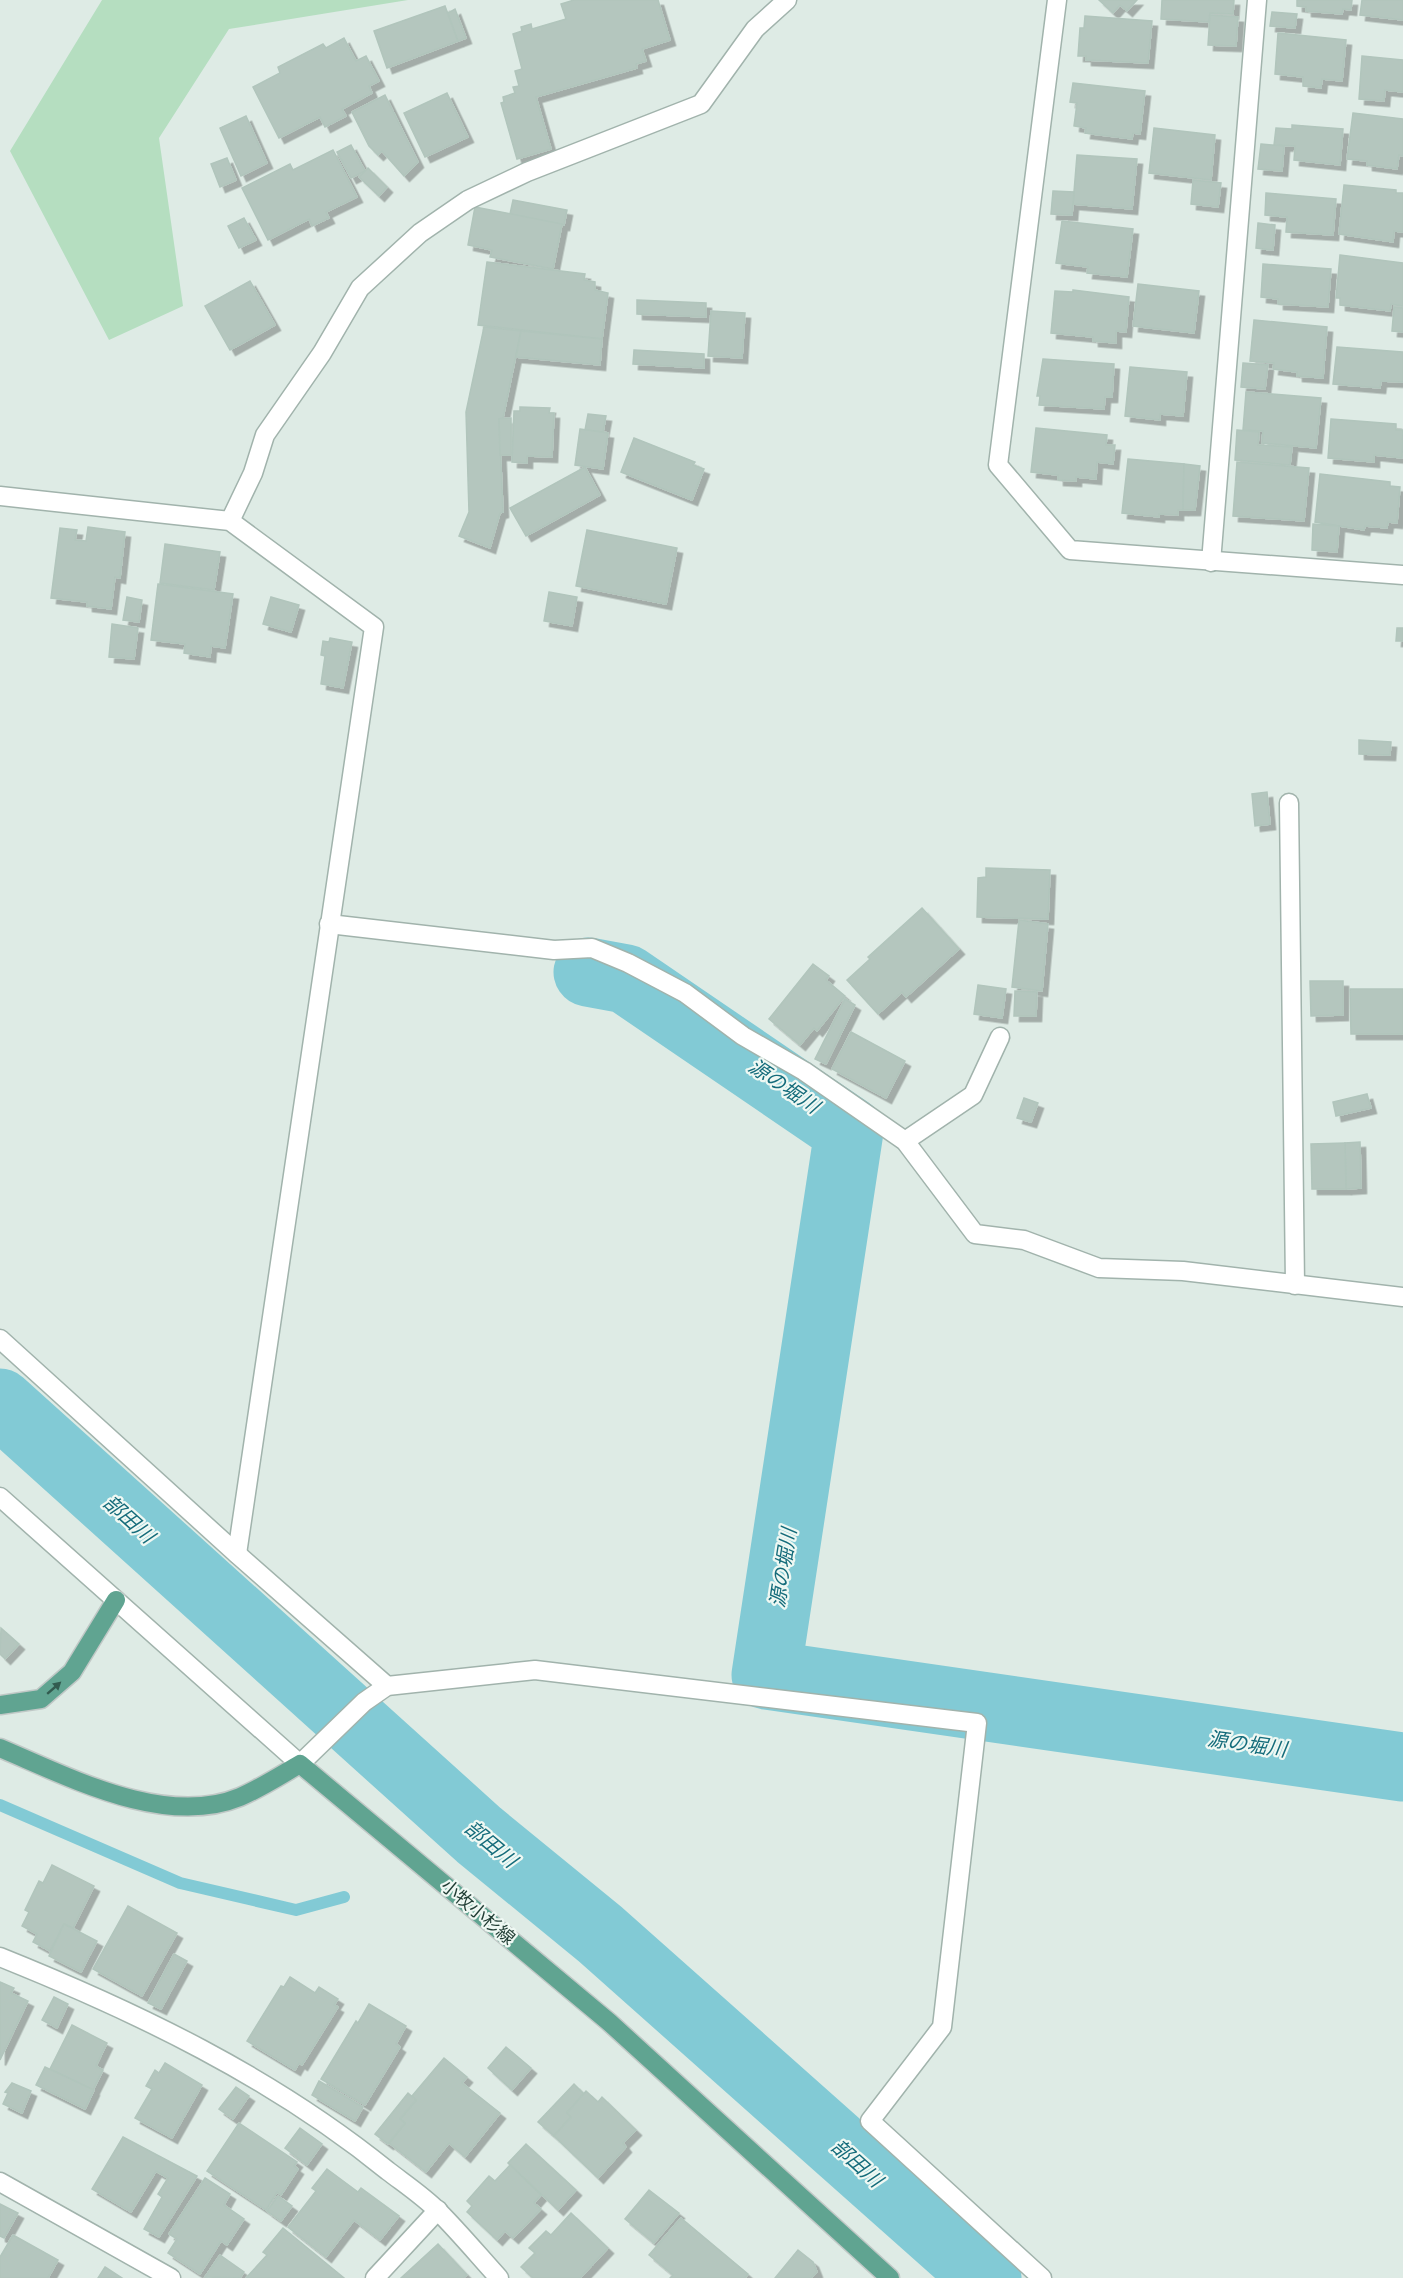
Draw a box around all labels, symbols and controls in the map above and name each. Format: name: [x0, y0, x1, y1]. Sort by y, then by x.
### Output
water label: 源の堀川: [744, 1054, 826, 1119]
water label: 部田川: [99, 1490, 161, 1549]
water label: 源の堀川: [765, 1525, 801, 1609]
one-way arrow: [46, 1682, 61, 1695]
water label: 源の堀川: [1206, 1727, 1290, 1762]
water label: 部田川: [460, 1816, 523, 1874]
street label: 小牧小杉線: [437, 1875, 520, 1949]
water label: 部田川: [827, 2134, 889, 2193]

